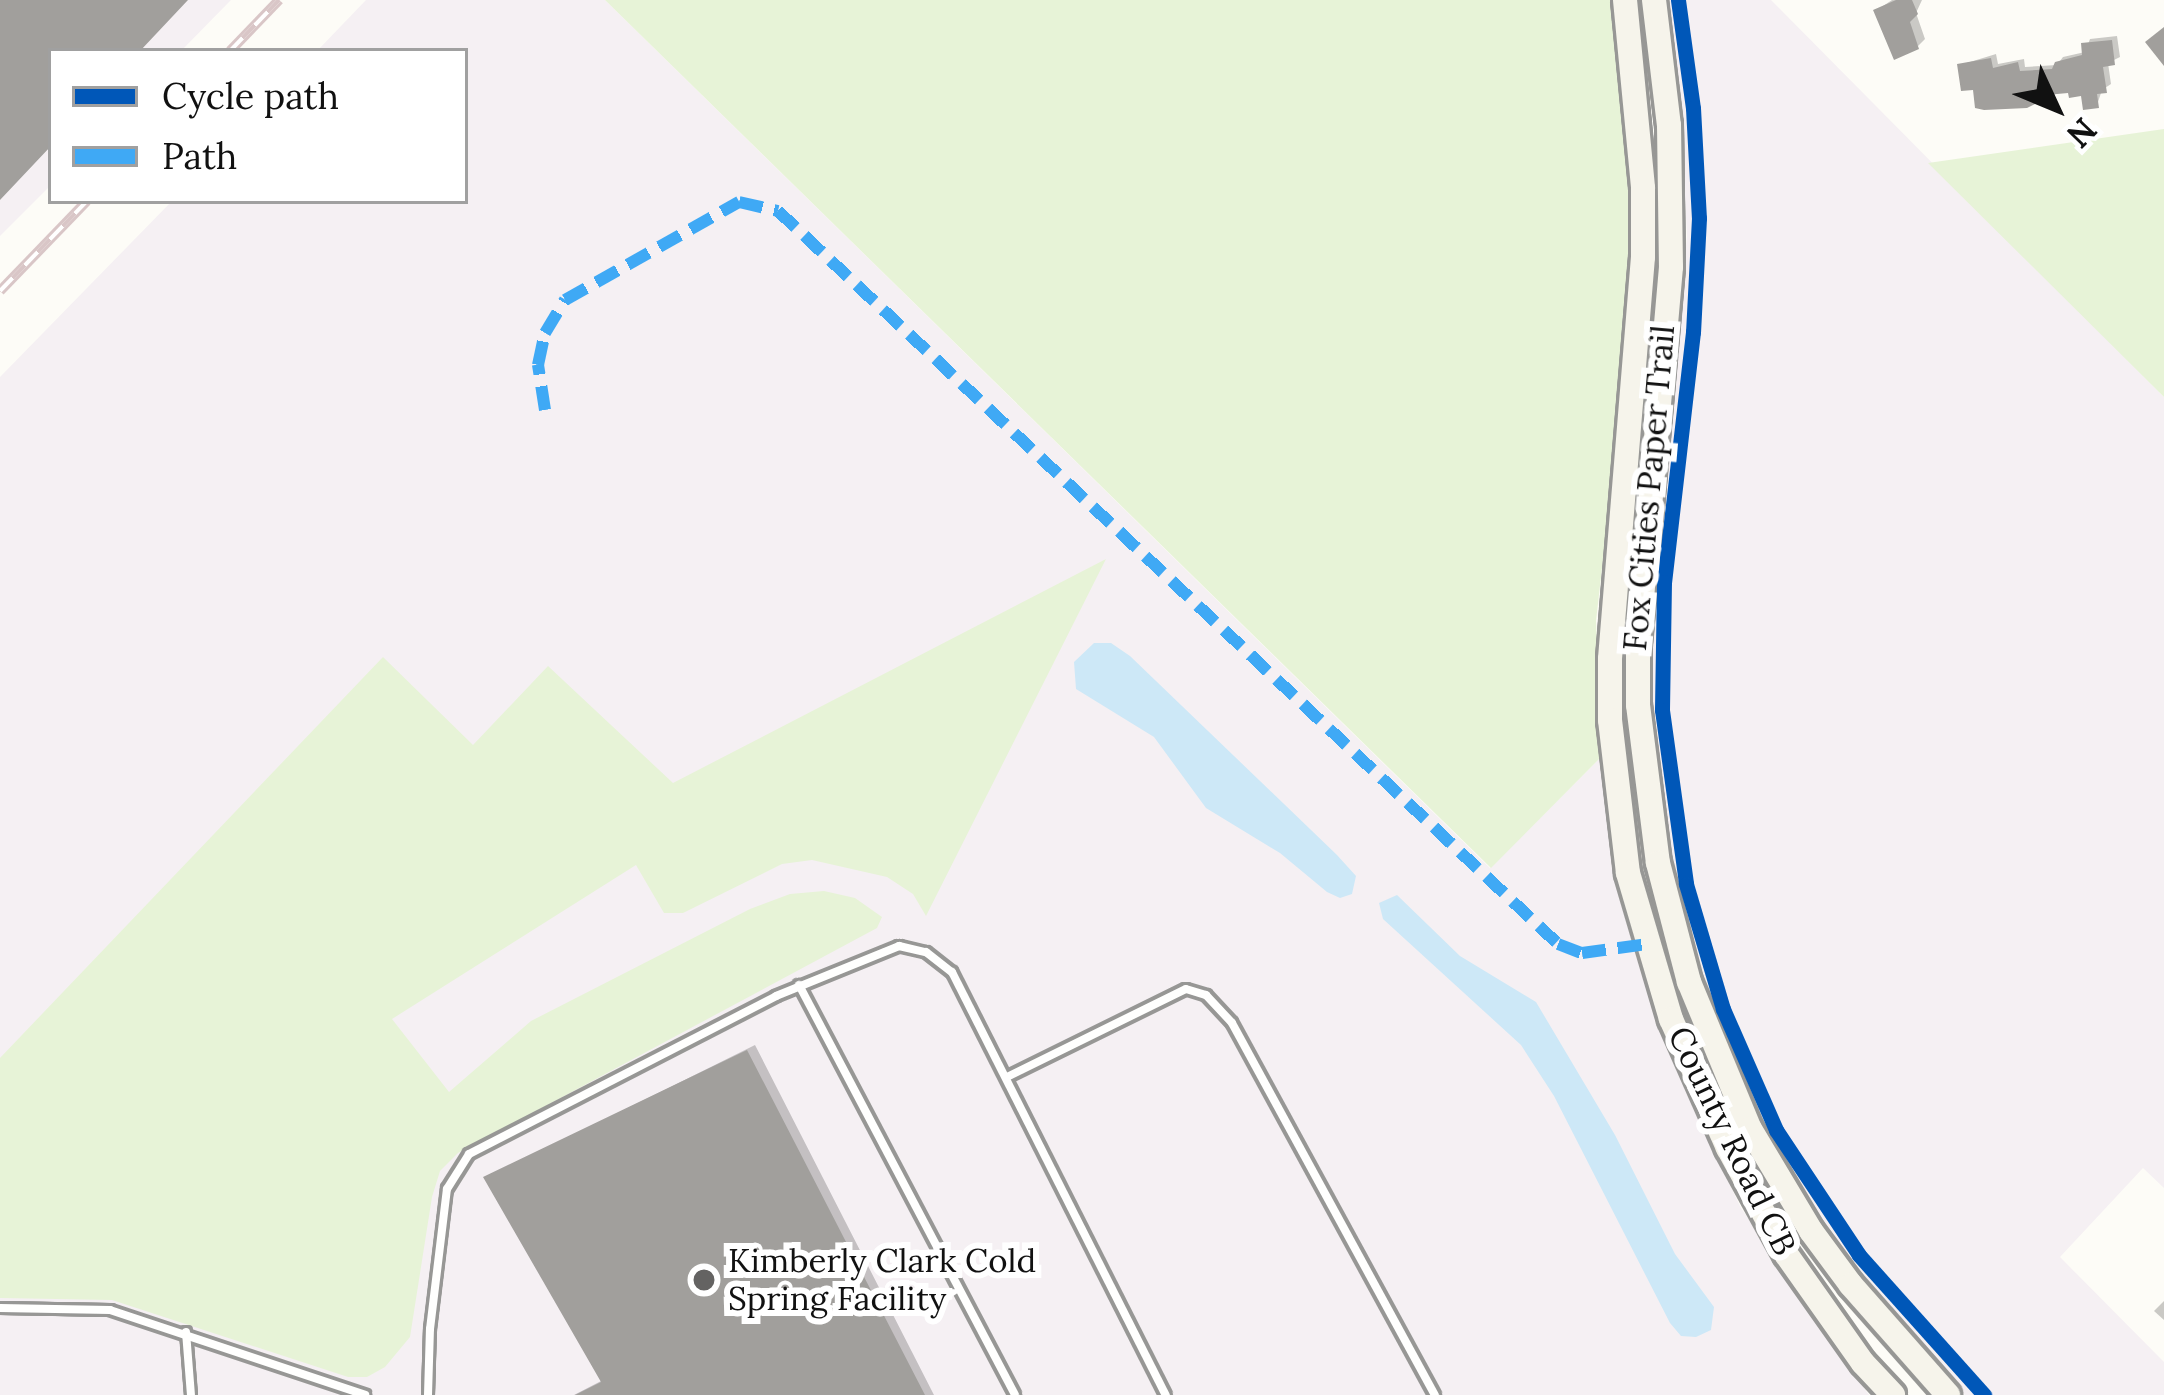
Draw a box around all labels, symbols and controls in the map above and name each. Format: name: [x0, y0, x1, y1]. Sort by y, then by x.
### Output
legend: [48, 48, 468, 204]
north arrow: [1996, 48, 2116, 168]
text: Cycle path: [162, 73, 339, 119]
text: N: [2058, 109, 2106, 157]
text: Path: [162, 133, 237, 179]
street label: Fox Cities Paper Trail: [1615, 323, 1683, 653]
street label: County Road CB: [1659, 1020, 1805, 1262]
place label: Kimberly Clark Cold Spring Facility: [728, 1241, 1036, 1319]
marker: Kimberly Clark Cold Spring Facility: [691, 1267, 717, 1293]

